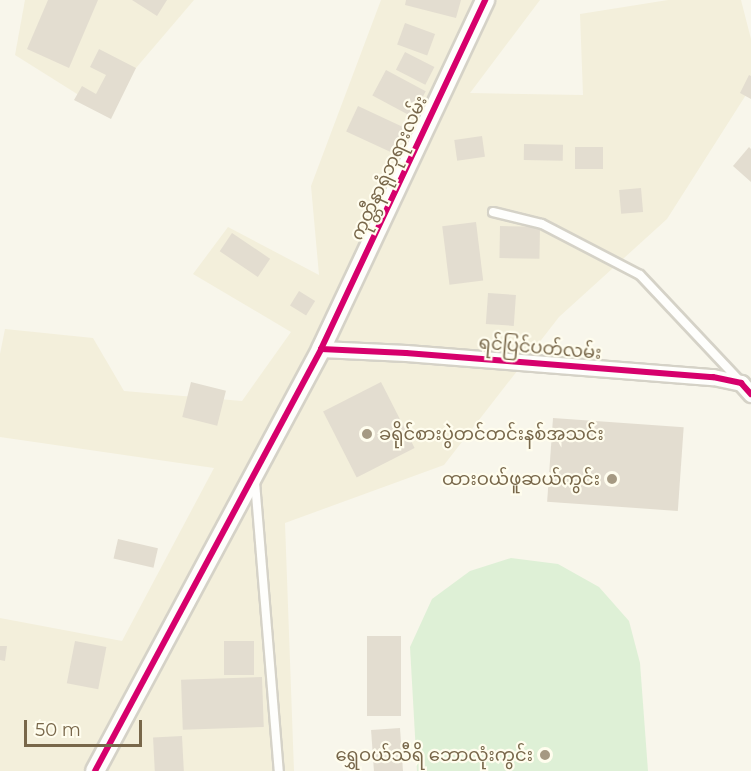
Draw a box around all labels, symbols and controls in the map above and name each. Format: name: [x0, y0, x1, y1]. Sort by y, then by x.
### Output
street label: ကုတ္တီနာရုံဘုရားလမ်း: [346, 92, 432, 244]
street label: ရင်ပြင်ပတ်လမ်း: [478, 332, 602, 364]
place label: ခရိုင်စားပွဲတင်တင်းနစ်အသင်း: [379, 423, 604, 445]
marker: ခရိုင်စားပွဲတင်တင်းနစ်အသင်း: [360, 427, 374, 441]
place label: ထားဝယ်ဖူဆယ်ကွင်း: [442, 468, 600, 490]
marker: ထားဝယ်ဖူဆယ်ကွင်း: [605, 472, 619, 486]
scale bar: [27, 708, 146, 746]
text: 50 m: [35, 719, 81, 741]
place label: ရွှေဝယ်သီရိ ဘောလုံးကွင်း: [335, 744, 533, 766]
marker: ရွှေဝယ်သီရိ ဘောလုံးကွင်း: [538, 748, 552, 762]

